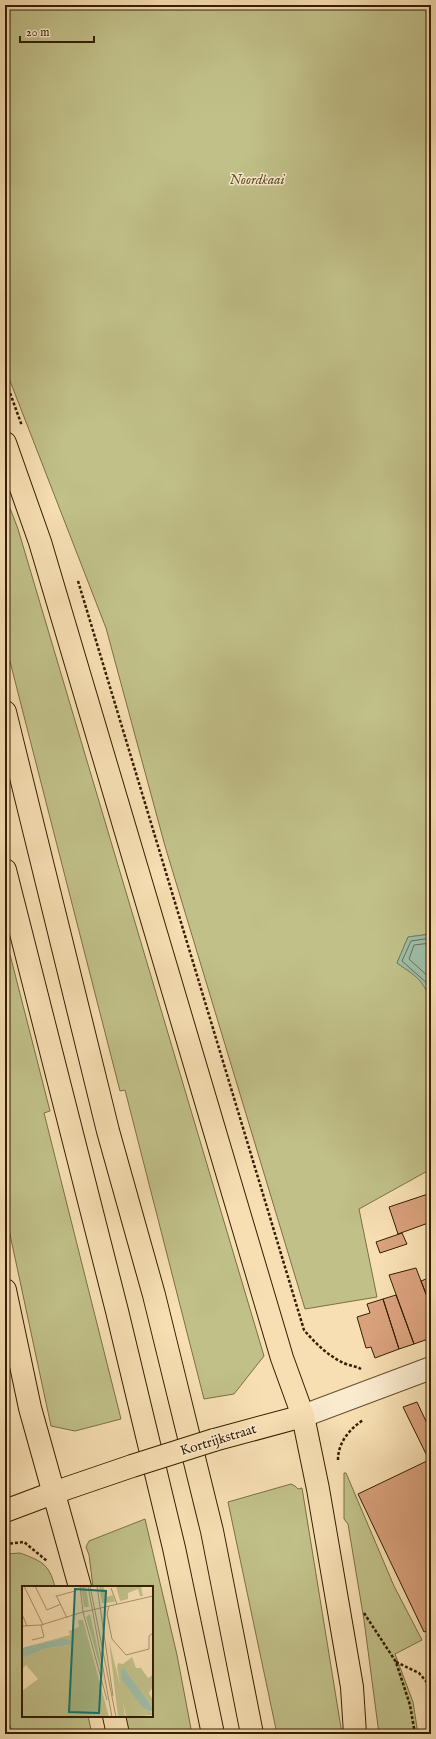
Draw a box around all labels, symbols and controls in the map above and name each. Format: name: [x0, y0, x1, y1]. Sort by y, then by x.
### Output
scale bar: [20, 18, 94, 44]
text: 20 m: [26, 25, 49, 40]
park label: Noordkaai: [230, 171, 285, 189]
street label: Kortrijkstraat: [178, 1420, 259, 1460]
inset map: [22, 1586, 153, 1717]

